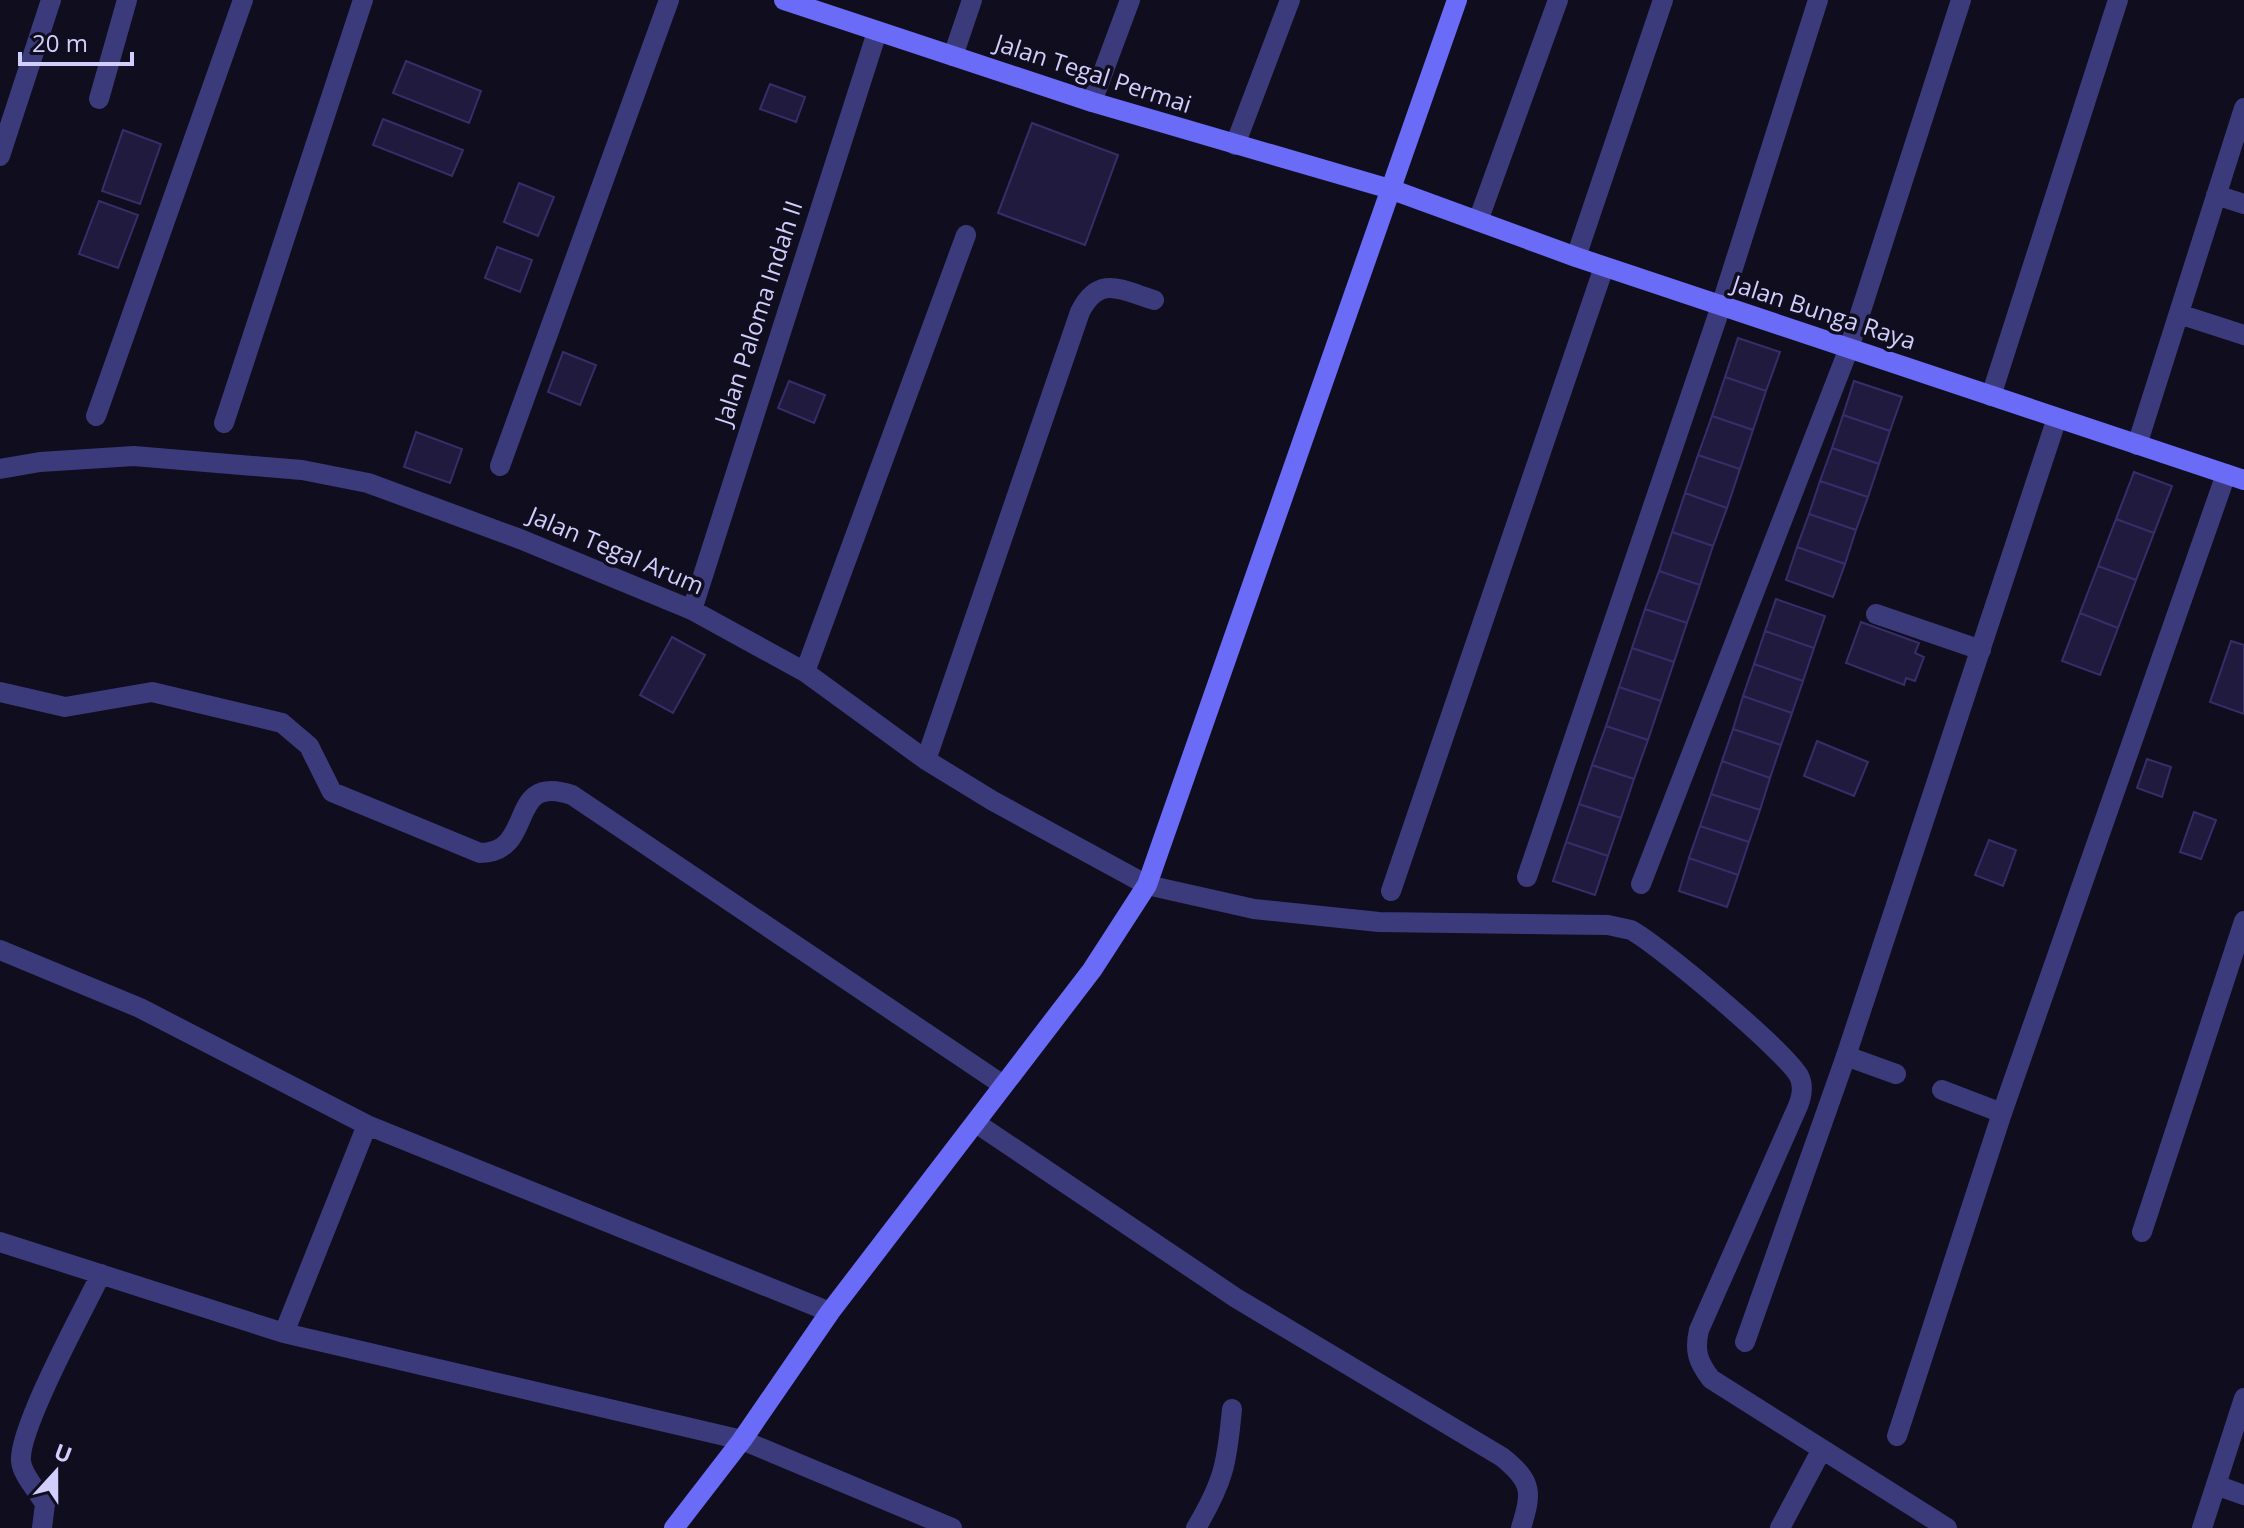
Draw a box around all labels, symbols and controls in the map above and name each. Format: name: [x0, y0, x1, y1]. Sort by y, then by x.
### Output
scale bar: [20, 16, 132, 66]
street label: Jalan Tegal Permai: [989, 25, 1196, 120]
text: 20 m: [32, 26, 88, 59]
street label: Jalan Paloma Indah II: [705, 196, 809, 431]
street label: Jalan Bunga Raya: [1727, 266, 1920, 357]
street label: Jalan Tegal Arum: [522, 497, 709, 601]
north arrow: [16, 1432, 96, 1512]
text: U: [50, 1435, 77, 1469]

